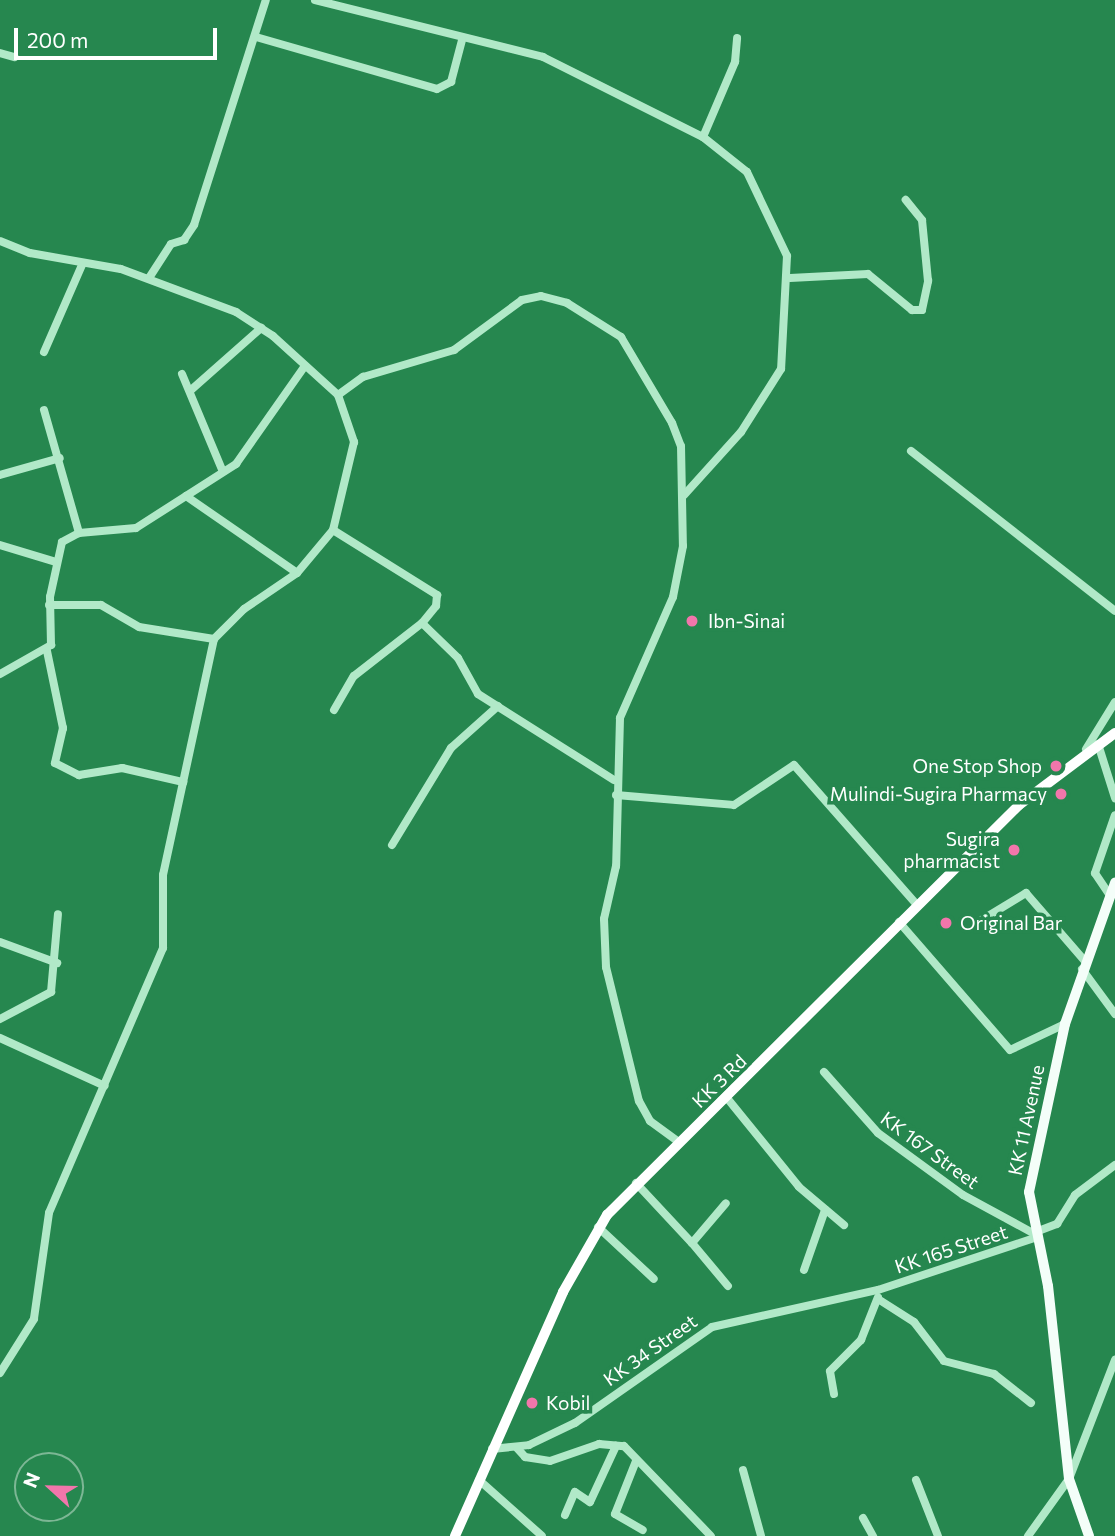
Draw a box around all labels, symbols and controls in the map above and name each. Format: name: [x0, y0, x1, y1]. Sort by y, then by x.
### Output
scale bar: [18, 14, 220, 58]
text: 200 m: [27, 27, 88, 52]
place label: Ibn-Sinai: [708, 610, 785, 632]
marker: Ibn-Sinai: [682, 611, 702, 631]
place label: One Stop Shop: [912, 755, 1042, 777]
marker: One Stop Shop: [1048, 758, 1064, 774]
place label: Mulindi-Sugira Pharmacy: [830, 783, 1047, 805]
marker: Mulindi-Sugira Pharmacy: [1053, 786, 1069, 802]
place label: Sugira pharmacist: [903, 828, 1000, 872]
marker: Sugira pharmacist: [1006, 842, 1022, 858]
place label: Original Bar: [960, 912, 1062, 934]
marker: Original Bar: [938, 915, 954, 931]
street label: KK 3 Rd: [687, 1050, 751, 1112]
street label: KK 11 Avenue: [1003, 1063, 1049, 1177]
street label: KK 167 Street: [876, 1107, 984, 1193]
street label: KK 165 Street: [892, 1220, 1010, 1278]
street label: KK 34 Street: [599, 1309, 701, 1391]
place label: Kobil: [546, 1392, 590, 1414]
marker: Kobil: [524, 1395, 540, 1411]
north arrow: [14, 1452, 84, 1522]
text: N: [18, 1469, 44, 1491]

